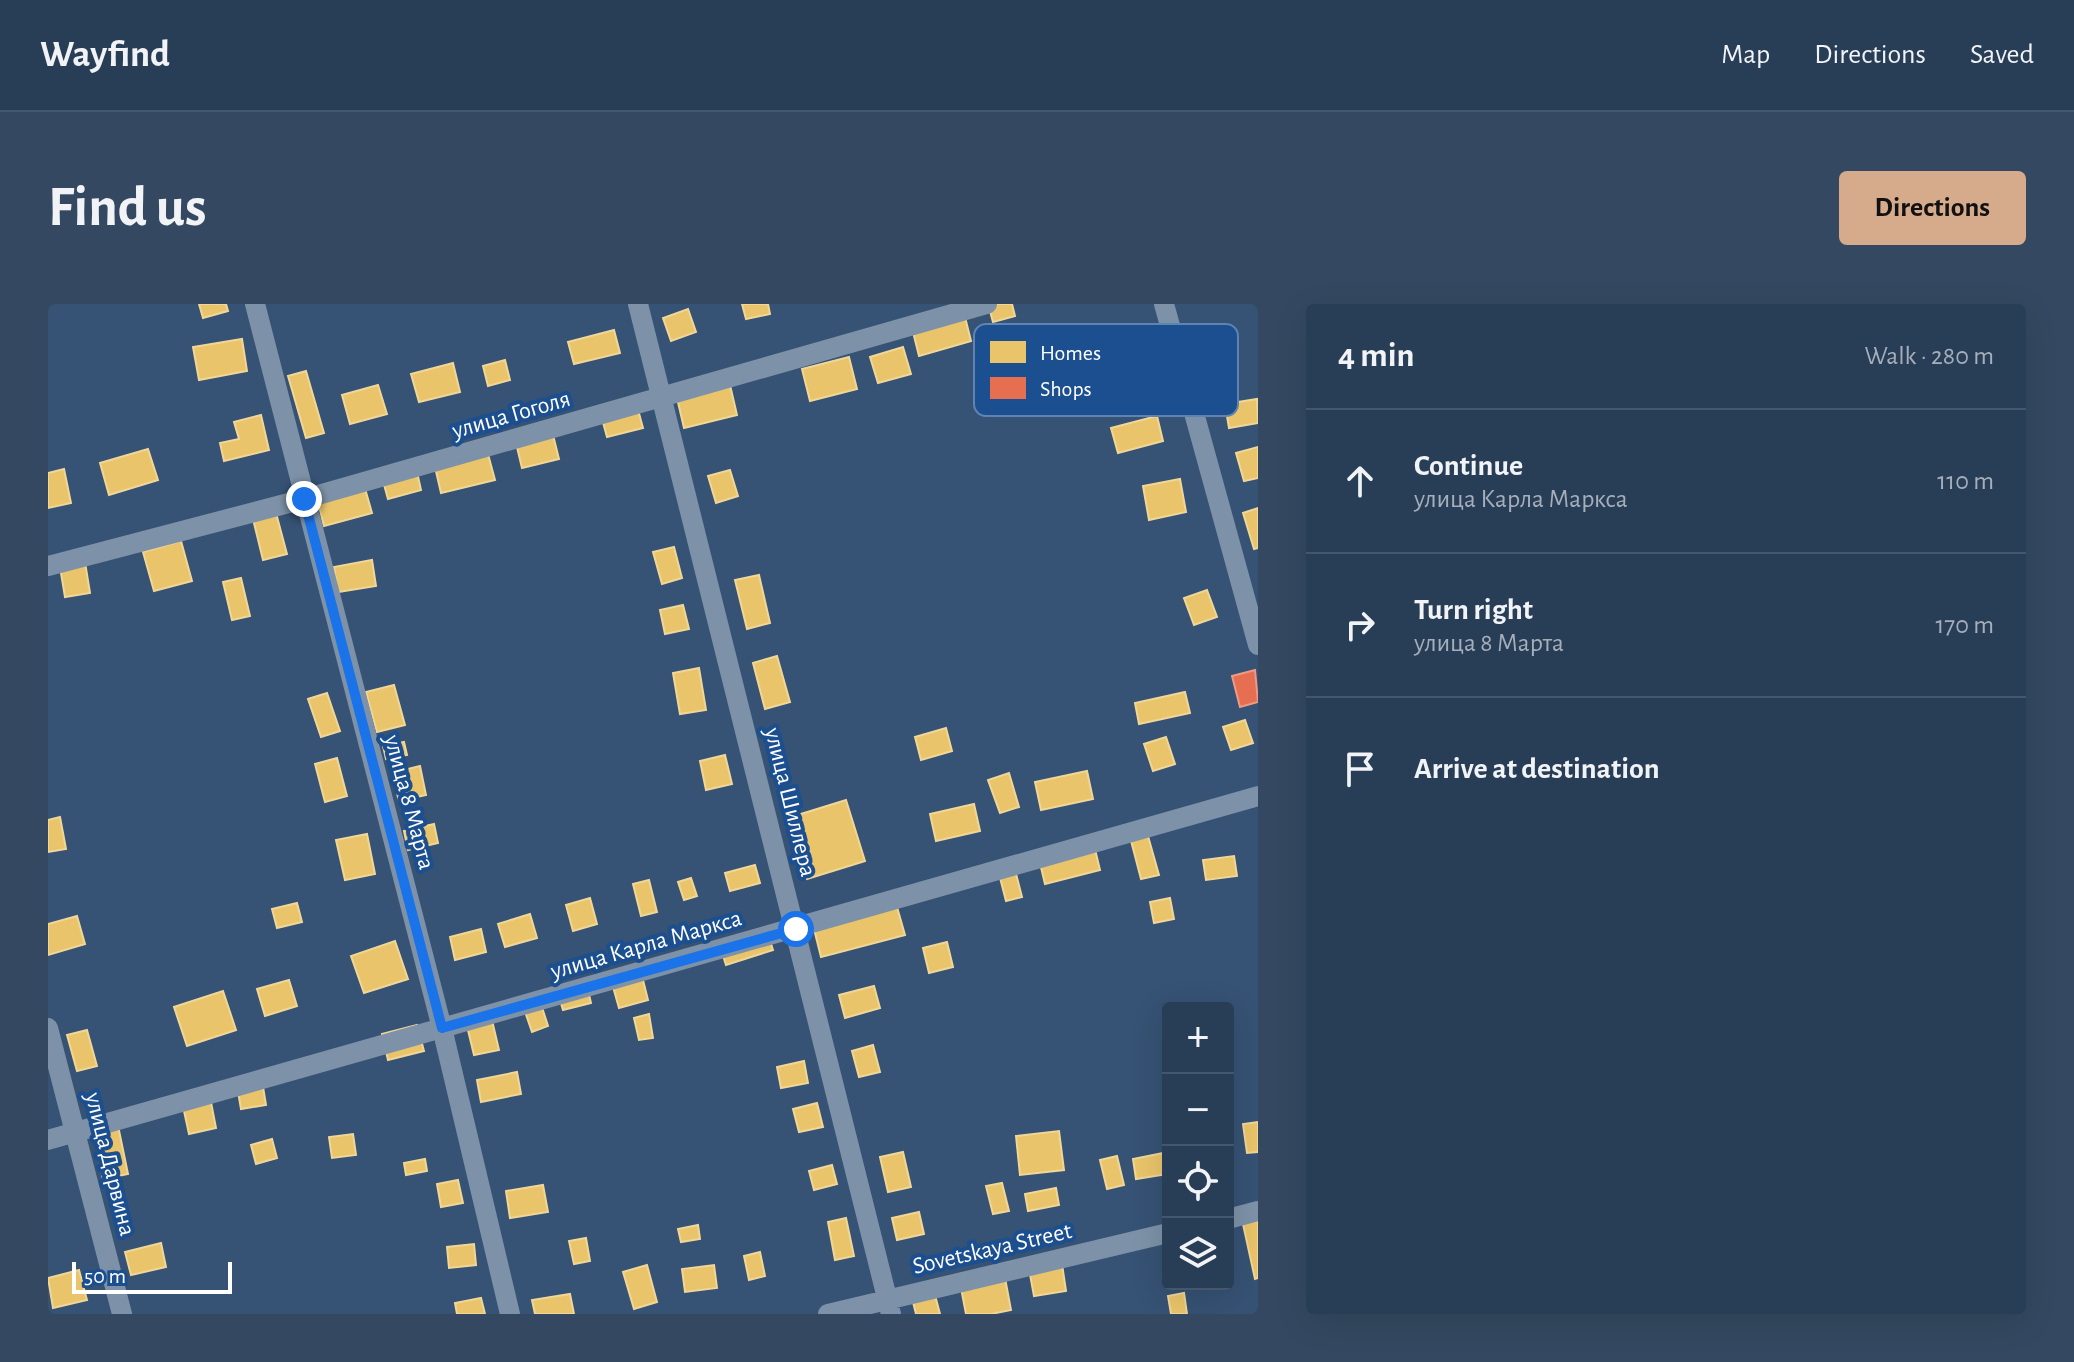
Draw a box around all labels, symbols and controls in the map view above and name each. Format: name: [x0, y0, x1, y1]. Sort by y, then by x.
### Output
text: Wayfind: [40, 36, 170, 74]
text: Map: [1721, 41, 1770, 69]
text: Directions: [1814, 41, 1926, 69]
text: Saved: [1970, 41, 2034, 69]
button: Directions: [1839, 171, 2026, 245]
text: Find us: [48, 180, 206, 236]
legend: [974, 324, 1238, 416]
text: 4 min: [1338, 339, 1415, 373]
text: Homes: [1040, 342, 1101, 364]
text: Walk · 280 m: [1864, 343, 1994, 369]
text: Shops: [1040, 378, 1092, 400]
street label: улица Гоголя: [448, 387, 573, 444]
text: Continue: [1414, 451, 1523, 481]
icon: ahead: [1338, 459, 1382, 503]
text: 110 m: [1937, 468, 1994, 494]
route end: [286, 481, 322, 517]
text: улица Карла Маркса: [1414, 486, 1628, 512]
text: Turn right: [1414, 595, 1533, 625]
icon: right: [1338, 603, 1382, 647]
text: 170 m: [1935, 612, 1994, 638]
text: улица 8 Марта: [1414, 630, 1564, 656]
street label: улица Шиллера: [760, 724, 820, 879]
street label: улица 8 Марта: [379, 731, 439, 872]
icon: arrive: [1338, 747, 1382, 791]
text: Arrive at destination: [1414, 754, 1660, 784]
street label: улица Карла Маркса: [547, 906, 744, 984]
route start: [778, 911, 814, 947]
map controls: [1162, 1002, 1234, 1290]
button: +: [1162, 1002, 1234, 1074]
button: −: [1162, 1074, 1234, 1146]
street label: улица Дарвина: [80, 1089, 139, 1238]
button: locate: [1162, 1146, 1234, 1218]
button: layers: [1162, 1218, 1234, 1290]
street label: Sovetskaya Street: [910, 1219, 1074, 1279]
scale bar: [72, 1258, 232, 1294]
text: 50 m: [84, 1265, 126, 1287]

